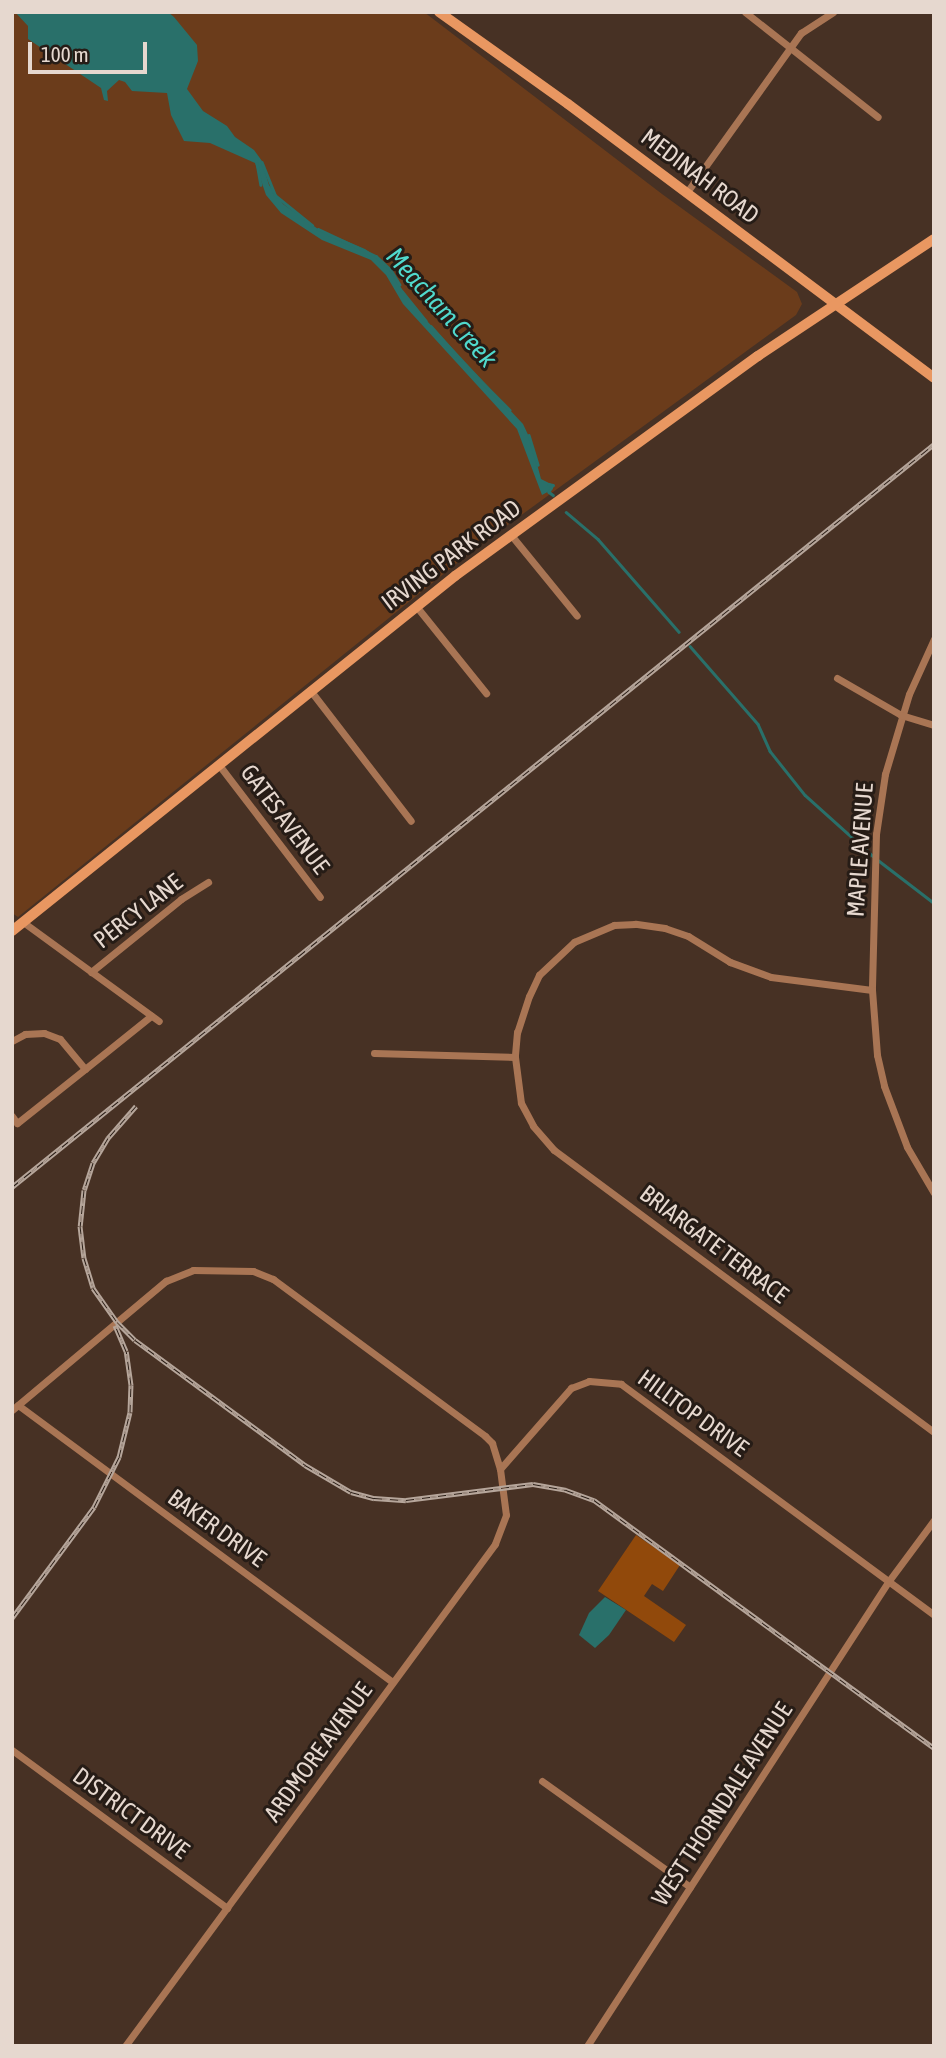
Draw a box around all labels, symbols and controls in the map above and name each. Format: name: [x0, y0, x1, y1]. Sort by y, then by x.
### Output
scale bar: [32, 28, 150, 72]
text: 100 m: [41, 42, 89, 66]
street label: MEDINAH ROAD: [635, 122, 765, 230]
water label: Meacham Creek: [379, 242, 503, 374]
street label: IRVING PARK ROAD: [376, 493, 526, 617]
street label: GATES AVENUE: [235, 759, 335, 879]
street label: MAPLE AVENUE: [841, 782, 879, 918]
street label: PERCY LANE: [88, 868, 188, 954]
street label: BRIARGATE TERRACE: [634, 1179, 794, 1309]
street label: HILLTOP DRIVE: [632, 1363, 754, 1463]
street label: BAKER DRIVE: [162, 1483, 272, 1573]
street label: ARDMORE AVENUE: [258, 1677, 378, 1827]
street label: WEST THORNDALE AVENUE: [646, 1697, 798, 1911]
street label: DISTRICT DRIVE: [67, 1761, 195, 1865]

